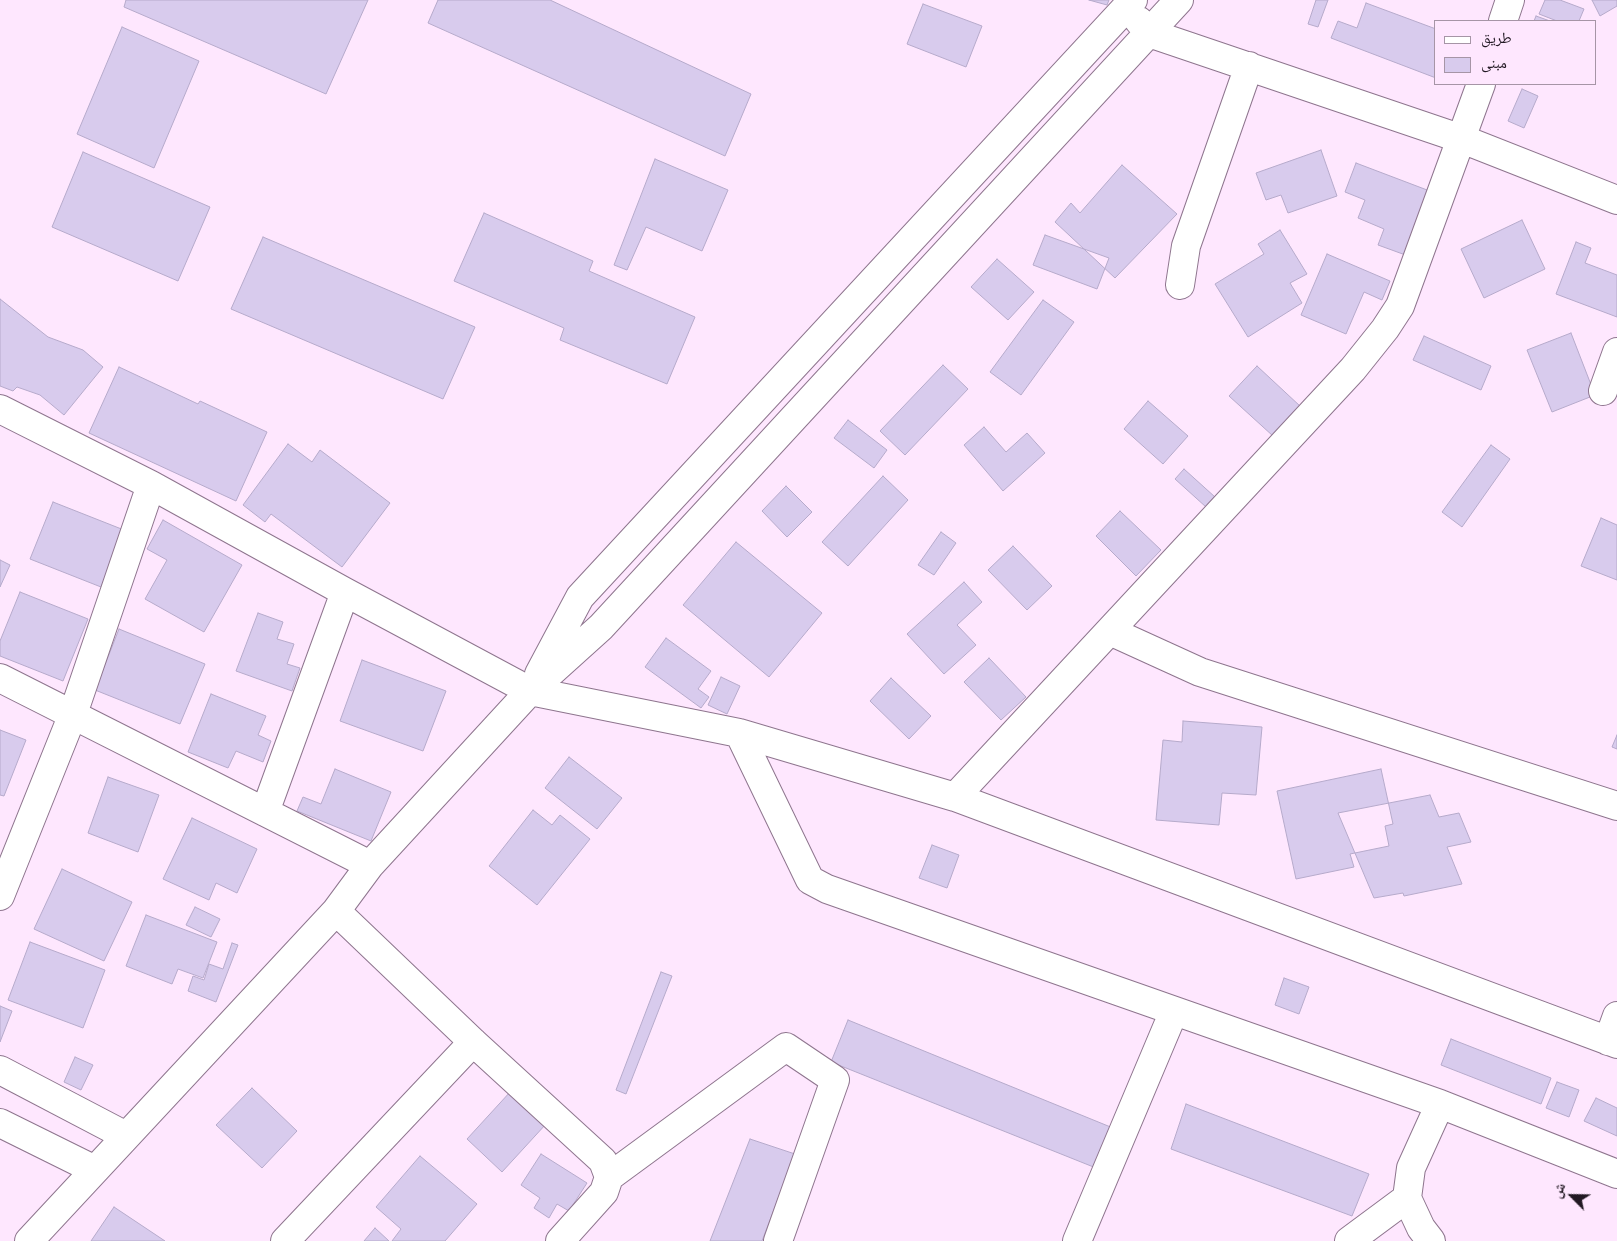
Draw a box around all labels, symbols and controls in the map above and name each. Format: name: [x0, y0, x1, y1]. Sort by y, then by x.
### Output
legend: [1434, 20, 1597, 85]
text: طريق: [1481, 30, 1512, 46]
text: مبنى: [1481, 55, 1507, 71]
north arrow: [1547, 1171, 1597, 1221]
text: ش: [1548, 1180, 1568, 1200]

